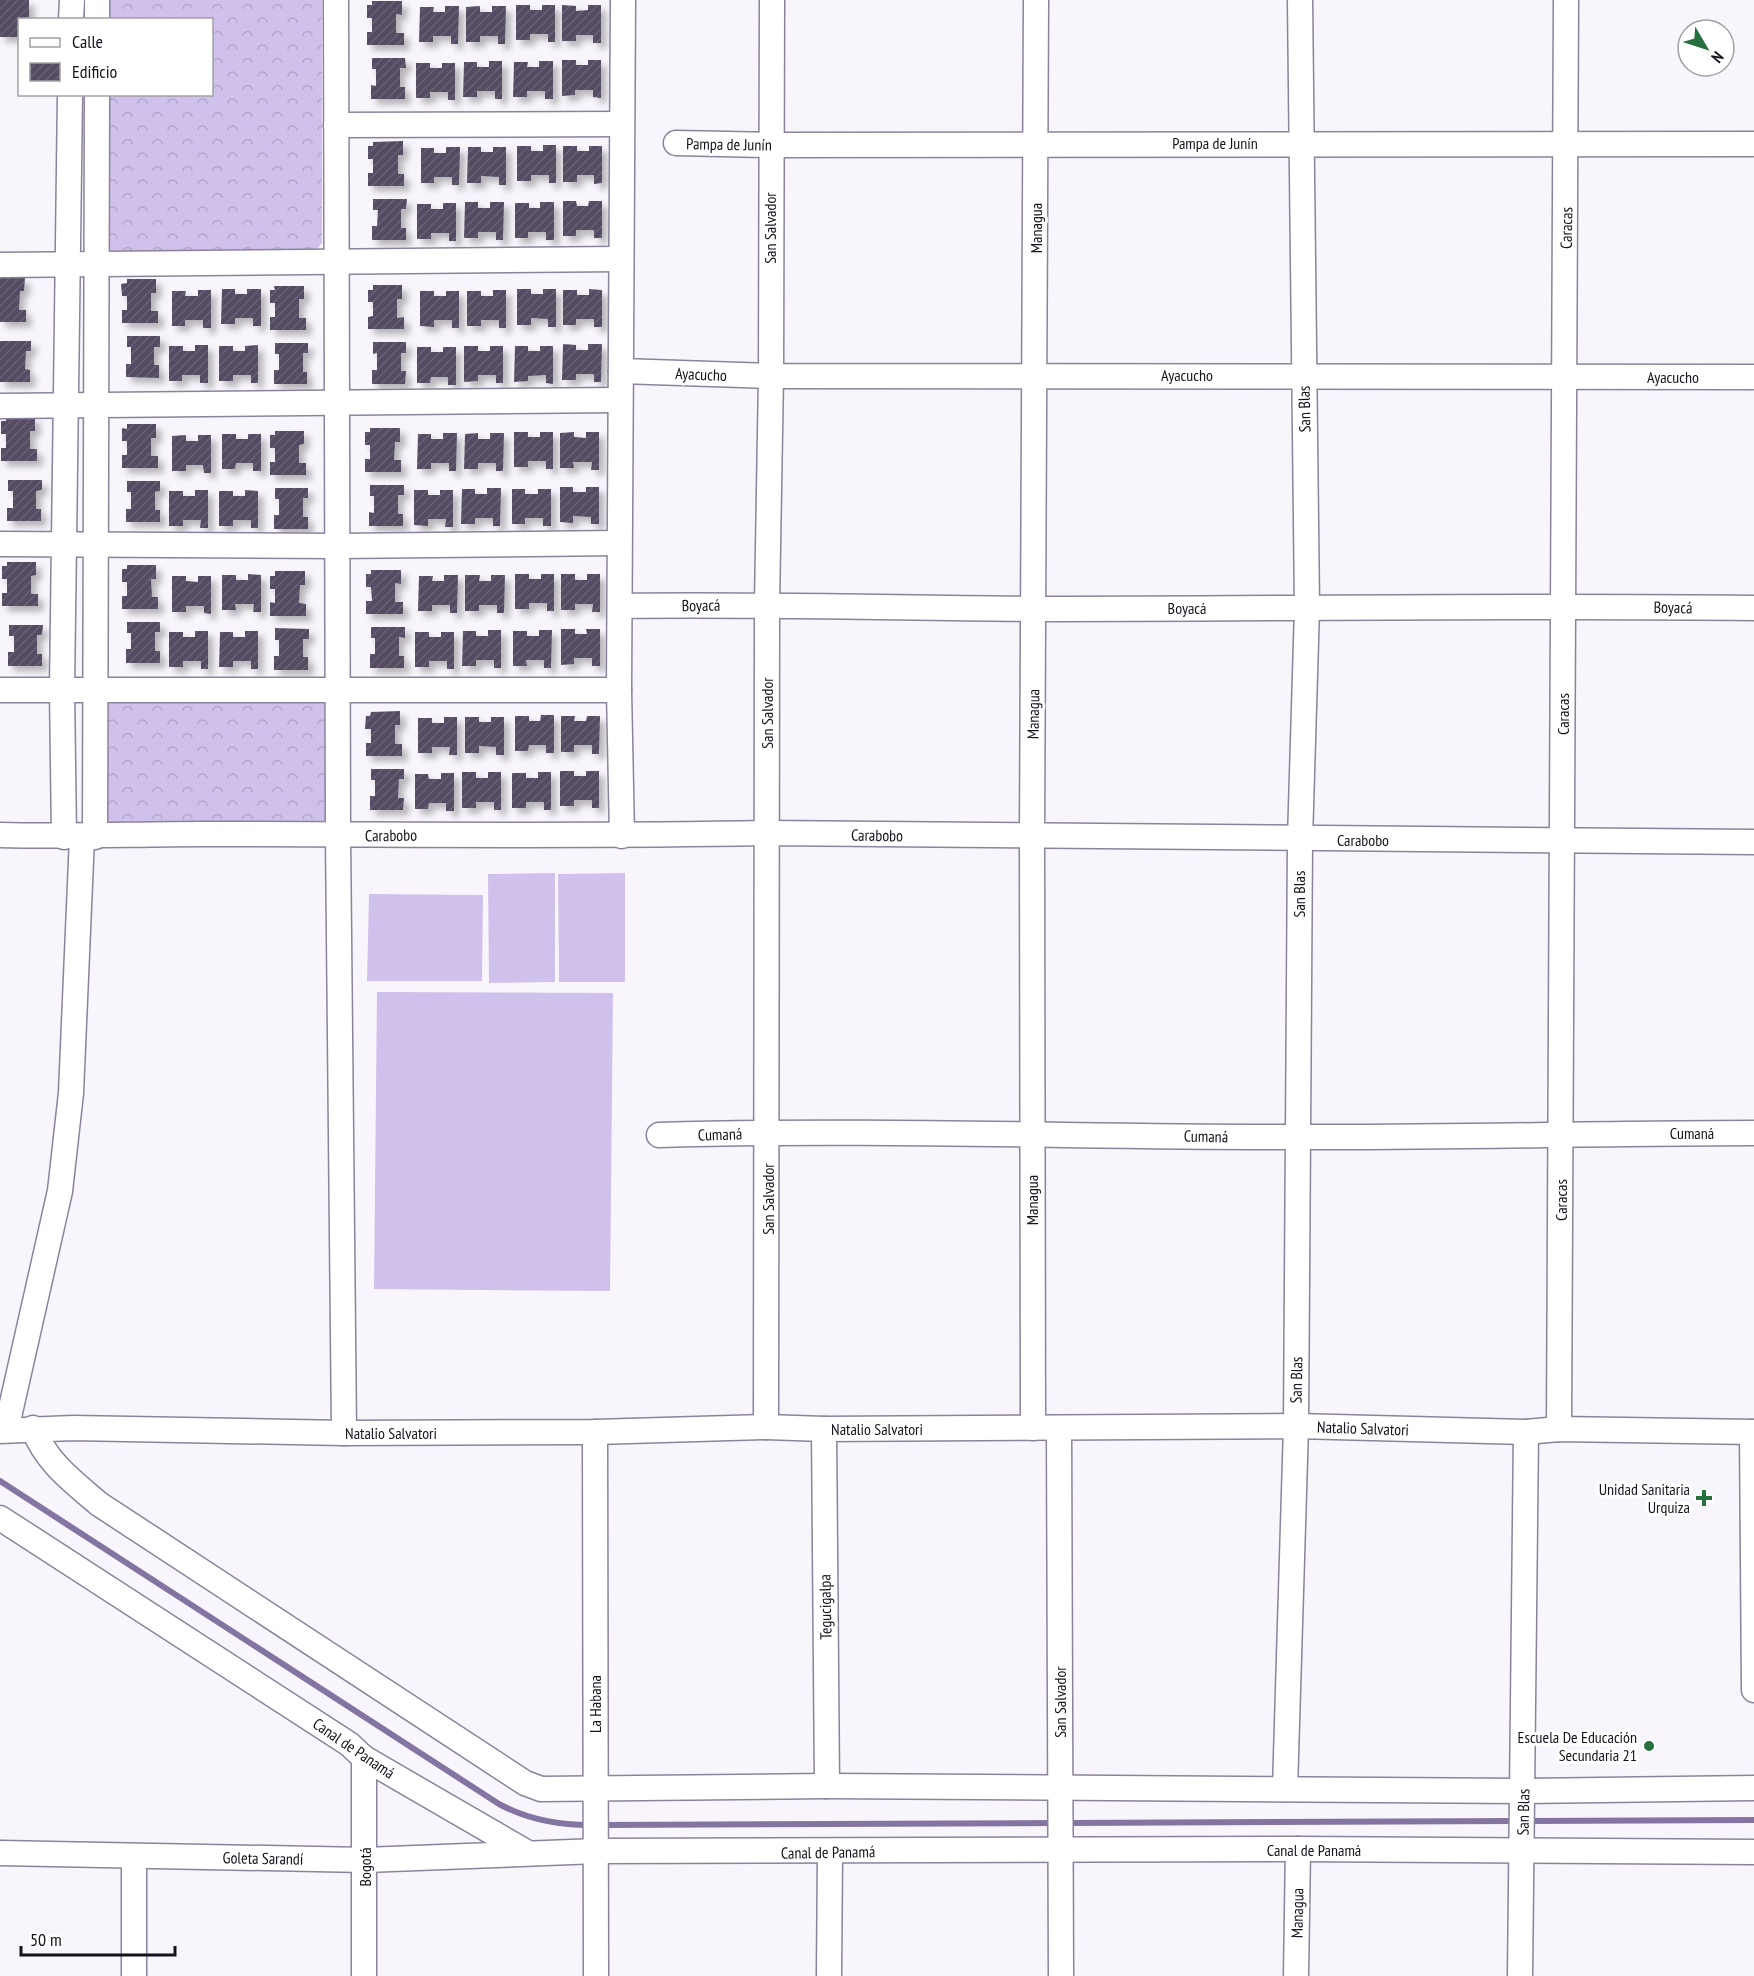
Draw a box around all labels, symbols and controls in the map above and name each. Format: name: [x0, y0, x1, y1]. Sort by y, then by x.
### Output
legend: [18, 18, 213, 96]
north arrow: [1676, 18, 1736, 78]
text: Calle: [72, 30, 103, 53]
text: N: [1707, 48, 1728, 67]
text: Edificio: [72, 60, 118, 83]
street label: Pampa de Junín: [686, 133, 772, 155]
street label: Pampa de Junín: [1172, 133, 1258, 153]
street label: San Salvador: [760, 192, 780, 264]
street label: Managua: [1026, 203, 1046, 253]
street label: Caracas: [1556, 207, 1576, 249]
street label: Ayacucho: [675, 363, 727, 385]
street label: Ayacucho: [1161, 365, 1213, 385]
street label: Ayacucho: [1647, 367, 1699, 387]
street label: San Blas: [1294, 385, 1314, 433]
street label: Boyacá: [681, 595, 721, 615]
street label: Boyacá: [1653, 597, 1693, 617]
street label: Boyacá: [1168, 598, 1206, 618]
street label: San Salvador: [757, 677, 777, 749]
street label: Managua: [1023, 689, 1043, 739]
street label: Caracas: [1553, 693, 1573, 735]
street label: Carabobo: [365, 825, 417, 845]
street label: Carabobo: [851, 825, 903, 845]
street label: Carabobo: [1337, 830, 1389, 850]
street label: San Blas: [1289, 871, 1309, 917]
street label: Cumaná: [698, 1123, 742, 1145]
street label: Cumaná: [1670, 1123, 1714, 1143]
street label: Cumaná: [1184, 1126, 1228, 1146]
street label: San Salvador: [758, 1163, 778, 1235]
street label: Managua: [1022, 1175, 1042, 1225]
street label: Caracas: [1551, 1179, 1571, 1221]
street label: San Blas: [1286, 1356, 1306, 1404]
street label: Natalio Salvatori: [1317, 1416, 1409, 1440]
street label: Natalio Salvatori: [831, 1419, 923, 1439]
street label: Natalio Salvatori: [345, 1423, 437, 1443]
place label: Unidad Sanitaria Urquiza: [1599, 1479, 1690, 1517]
marker: Unidad Sanitaria Urquiza: [1695, 1489, 1713, 1507]
street label: Tegucigalpa: [814, 1574, 836, 1640]
street label: San Salvador: [1050, 1666, 1070, 1738]
street label: La Habana: [585, 1675, 605, 1733]
street label: Canal de Panamá: [309, 1713, 399, 1783]
place label: Escuela De Educación Secundaria 21: [1518, 1727, 1637, 1765]
marker: Escuela De Educación Secundaria 21: [1642, 1739, 1656, 1753]
street label: San Blas: [1513, 1788, 1533, 1836]
street label: Canal de Panamá: [1267, 1840, 1361, 1860]
street label: Canal de Panamá: [781, 1841, 875, 1863]
street label: Goleta Sarandí: [222, 1847, 304, 1869]
street label: Bogotá: [355, 1847, 375, 1887]
street label: Managua: [1287, 1888, 1307, 1938]
scale bar: [21, 1919, 176, 1957]
text: 50 m: [30, 1928, 62, 1951]

